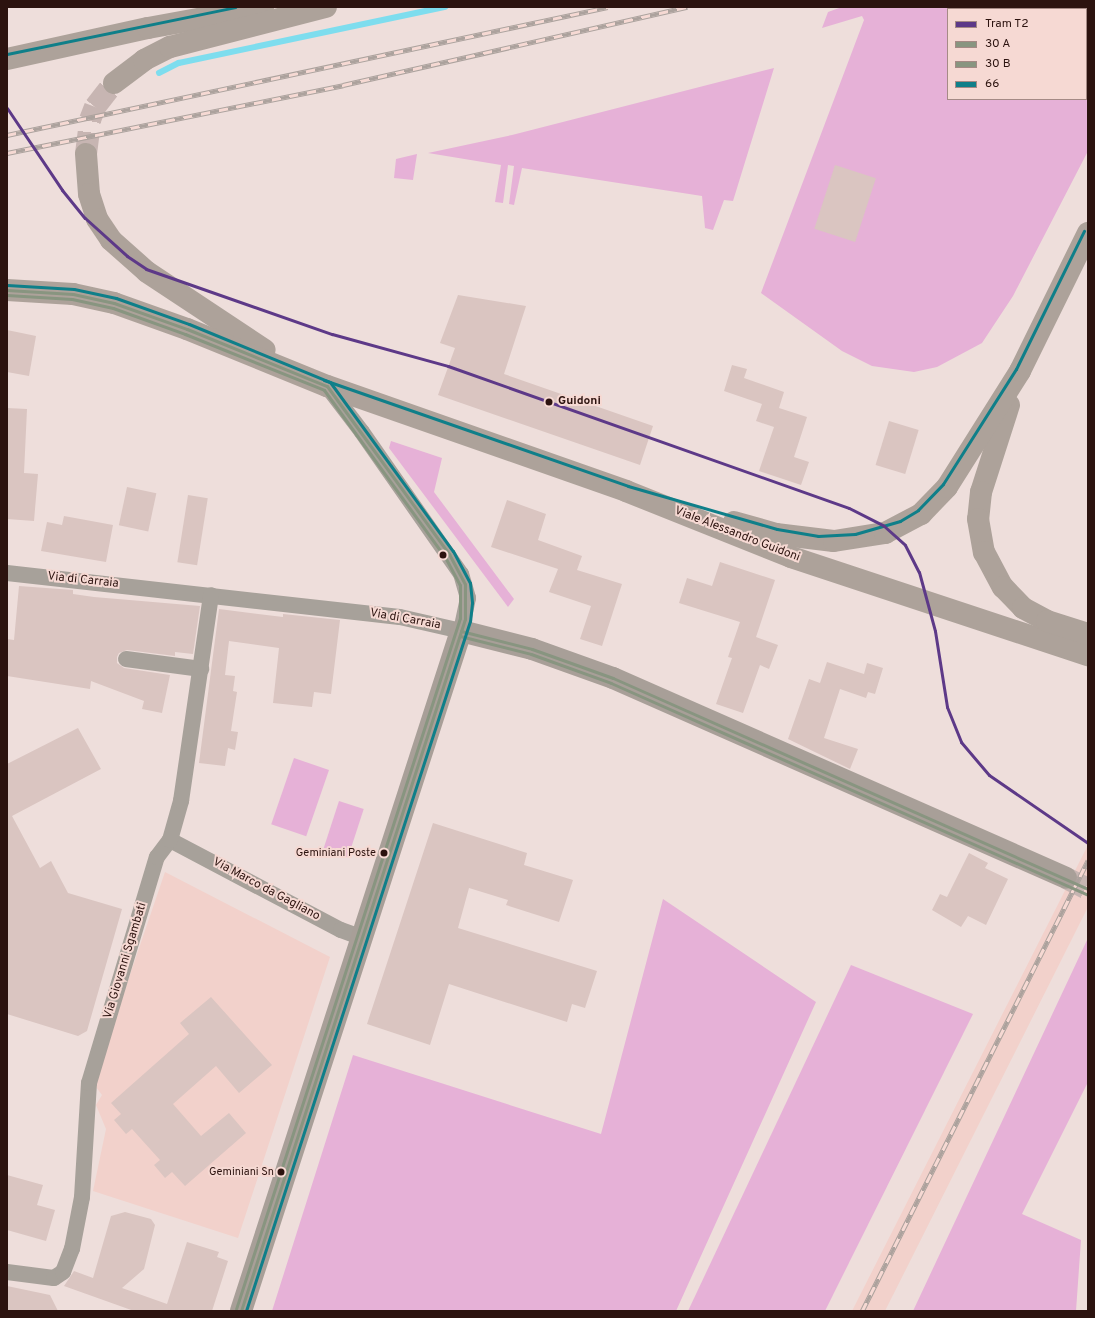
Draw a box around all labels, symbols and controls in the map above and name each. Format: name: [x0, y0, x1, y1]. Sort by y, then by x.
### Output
legend: [947, 8, 1087, 100]
text: Tram T2: [985, 16, 1029, 32]
text: 30 A: [985, 36, 1010, 52]
text: 30 B: [985, 56, 1011, 72]
text: 66: [985, 76, 999, 92]
place label: Guidoni: [558, 395, 601, 409]
marker: Guidoni: [543, 396, 555, 408]
street label: Viale Alessandro Guidoni: [672, 504, 802, 566]
unlabelled marker: [438, 550, 448, 560]
street label: Via di Carraia: [47, 570, 119, 592]
street label: Via di Carraia: [369, 607, 441, 633]
place label: Geminiani Poste: [296, 846, 376, 860]
marker: Geminiani Poste: [379, 848, 389, 858]
street label: Via Marco da Gagliano: [210, 856, 322, 924]
street label: Via Giovanni Sgambati: [101, 901, 151, 1021]
place label: Geminiani Sn: [209, 1165, 274, 1179]
marker: Geminiani Sn: [276, 1167, 286, 1177]

